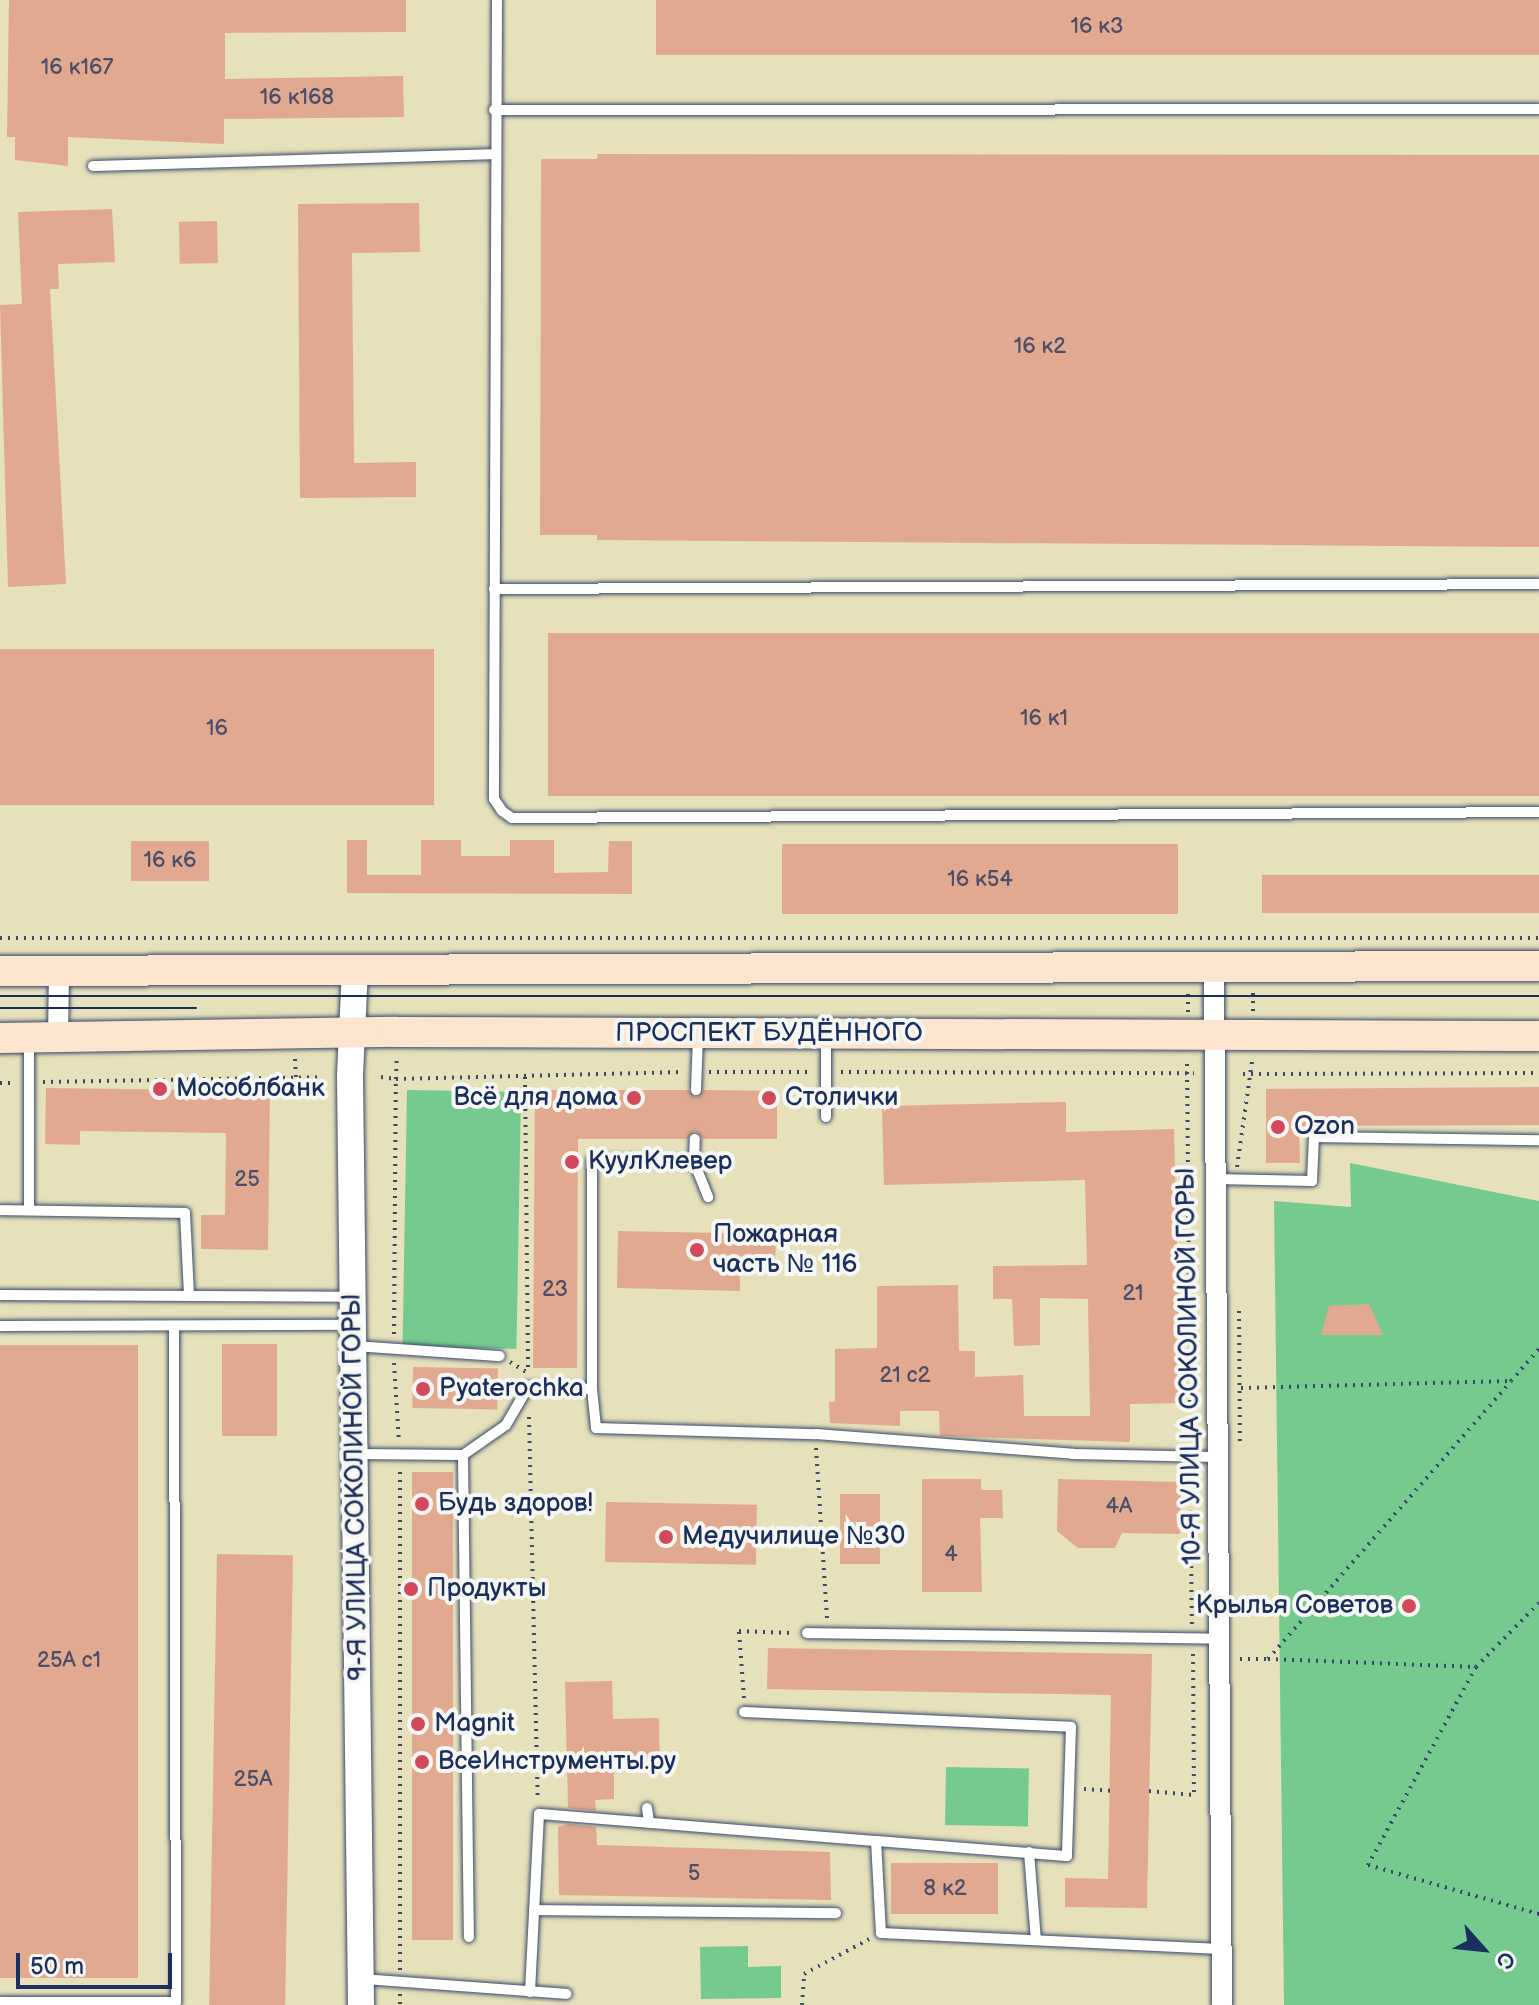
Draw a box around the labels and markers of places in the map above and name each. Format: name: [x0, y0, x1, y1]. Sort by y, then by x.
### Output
place label: Мособлбанк: [176, 1073, 325, 1105]
marker: Мособлбанк: [151, 1080, 169, 1098]
place label: Всё для дома: [453, 1082, 618, 1114]
place label: Столички: [785, 1082, 899, 1114]
marker: Всё для дома: [625, 1089, 643, 1107]
marker: Столички: [760, 1089, 778, 1107]
place label: Ozon: [1294, 1111, 1355, 1143]
marker: Ozon: [1269, 1118, 1287, 1136]
place label: КуулКлевер: [588, 1146, 732, 1178]
marker: КуулКлевер: [563, 1153, 581, 1171]
place label: Пожарная часть № 116: [713, 1219, 857, 1280]
marker: Пожарная часть № 116: [688, 1241, 706, 1259]
place label: Pyaterochka: [439, 1373, 584, 1405]
marker: Pyaterochka: [414, 1380, 432, 1398]
place label: Будь здоров!: [438, 1488, 593, 1520]
marker: Будь здоров!: [413, 1495, 431, 1513]
place label: Медучилище №30: [682, 1521, 905, 1553]
marker: Медучилище №30: [657, 1528, 675, 1546]
place label: Продукты: [427, 1573, 546, 1605]
marker: Продукты: [402, 1580, 420, 1598]
place label: Крылья Советов: [1196, 1590, 1393, 1622]
marker: Крылья Советов: [1400, 1597, 1418, 1615]
place label: Magnit: [434, 1708, 515, 1740]
marker: Magnit: [409, 1715, 427, 1733]
place label: ВсеИнструменты.ру: [438, 1746, 676, 1778]
marker: ВсеИнструменты.ру: [413, 1753, 431, 1771]

